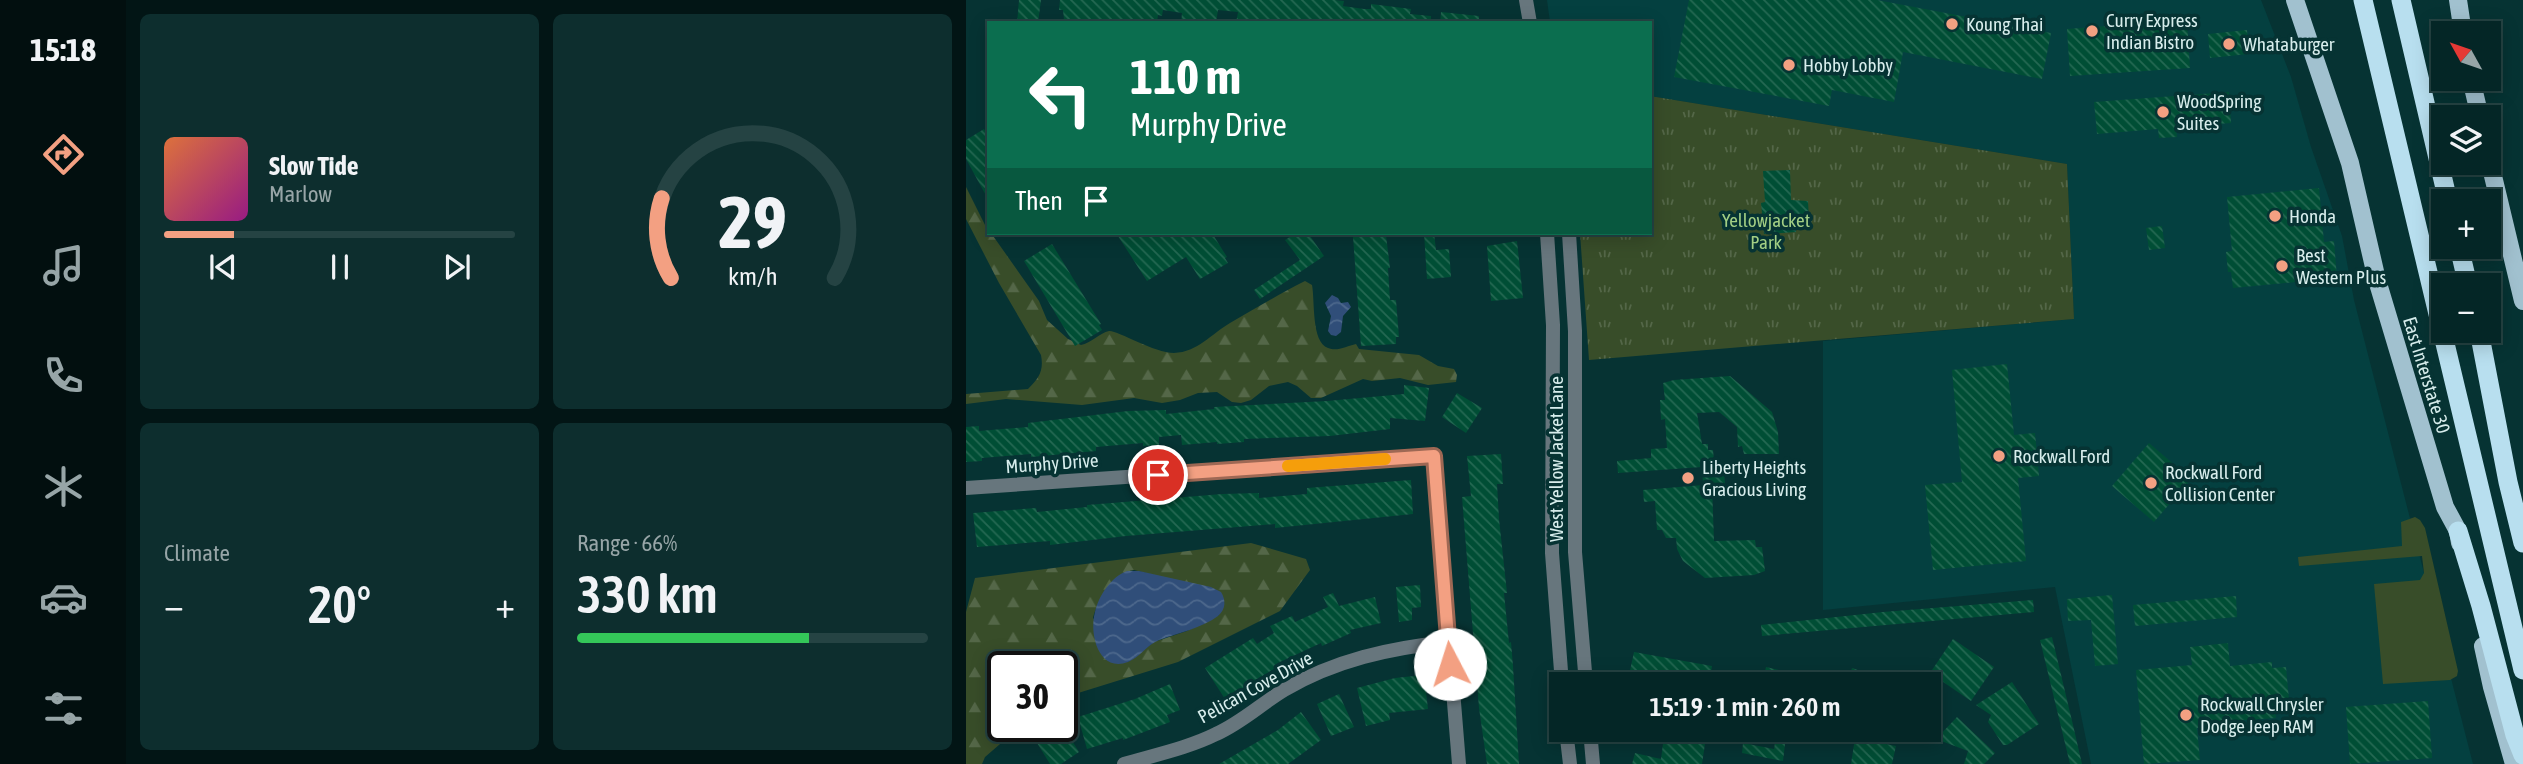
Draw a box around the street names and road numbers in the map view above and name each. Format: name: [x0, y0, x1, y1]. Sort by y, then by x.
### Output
street label: East Interstate 30: [2399, 314, 2455, 436]
street label: West Yellow Jacket Lane: [1545, 376, 1567, 542]
street label: Murphy Drive: [1005, 449, 1099, 477]
street label: Pelican Cove Drive: [1194, 646, 1316, 728]

